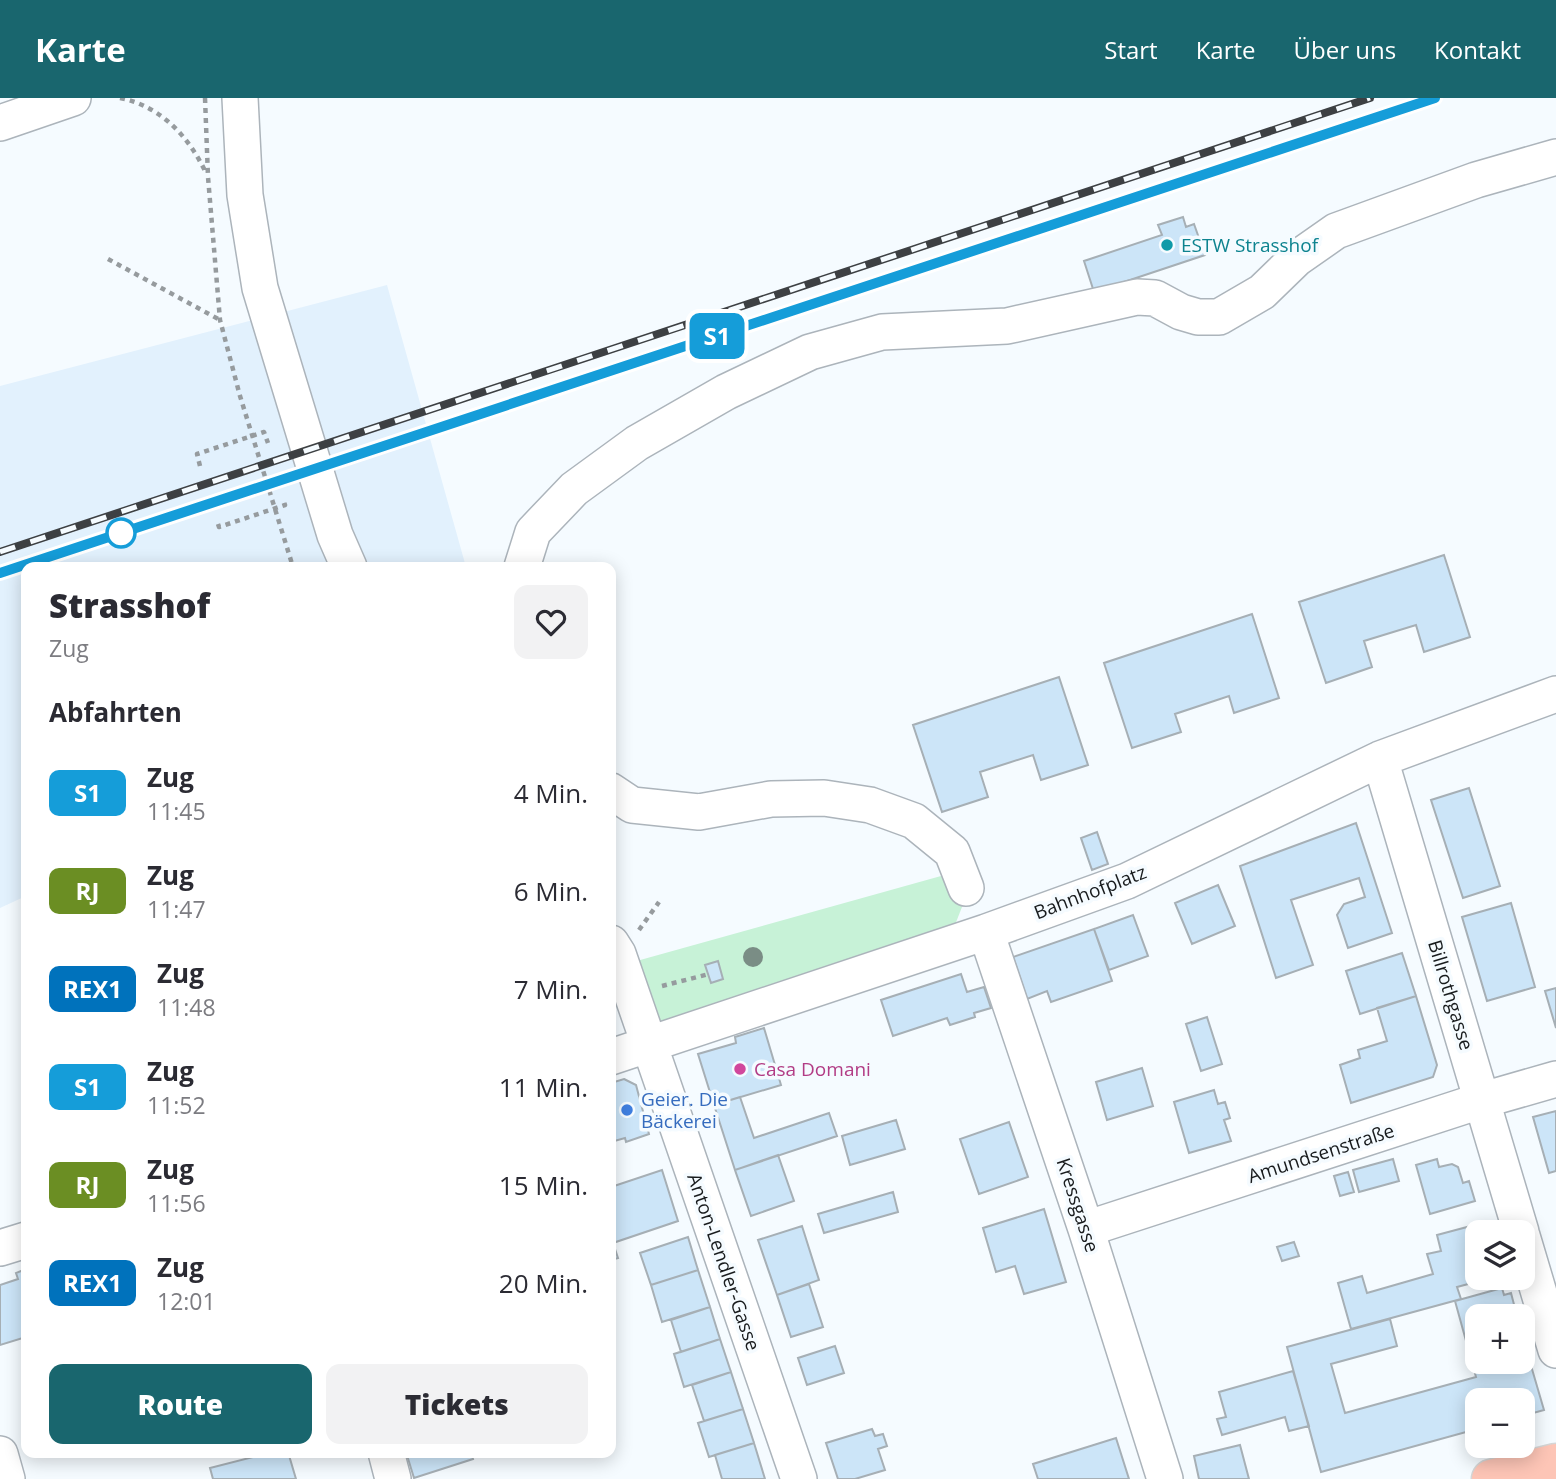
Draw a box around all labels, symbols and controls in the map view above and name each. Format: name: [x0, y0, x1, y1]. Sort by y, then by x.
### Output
text: Karte: [35, 27, 126, 72]
text: Start: [1104, 33, 1158, 66]
text: Karte: [1196, 33, 1256, 66]
text: Über uns: [1294, 33, 1396, 66]
text: Kontakt: [1434, 33, 1521, 66]
place label: ESTW Strasshof: [1181, 232, 1320, 258]
marker: ESTW Strasshof: [1159, 237, 1175, 253]
line badge: S1: [686, 313, 748, 359]
text: S1: [704, 319, 730, 352]
unlabelled marker: [106, 518, 136, 548]
text: Strasshof: [49, 583, 210, 628]
button: heart: [514, 585, 588, 659]
text: Zug: [49, 632, 89, 664]
text: Abfahrten: [49, 694, 182, 730]
text: Zug: [147, 759, 194, 795]
text: 4 Min.: [514, 775, 588, 811]
text: S1: [74, 776, 101, 809]
text: 11:45: [147, 795, 206, 827]
text: Zug: [147, 857, 194, 893]
street label: Bahnhofplatz: [1030, 859, 1150, 925]
text: 6 Min.: [514, 873, 588, 909]
text: RJ: [76, 874, 99, 907]
text: 11:47: [147, 893, 206, 925]
street label: Billrothgasse: [1422, 937, 1480, 1053]
text: Zug: [157, 955, 204, 991]
text: 7 Min.: [514, 971, 588, 1007]
text: REX1: [63, 972, 122, 1005]
text: 11:48: [157, 991, 216, 1023]
text: Zug: [147, 1053, 194, 1089]
place label: Casa Domani: [754, 1056, 871, 1082]
marker: Casa Domani: [732, 1061, 748, 1077]
text: 11 Min.: [499, 1069, 588, 1105]
text: S1: [74, 1070, 101, 1103]
place label: Geier. Die Bäckerei: [641, 1086, 728, 1134]
text: 11:52: [147, 1089, 206, 1121]
marker: Geier. Die Bäckerei: [619, 1102, 635, 1118]
street label: Amundsenstraße: [1244, 1117, 1398, 1189]
text: Zug: [147, 1151, 194, 1187]
street label: Kressgasse: [1051, 1154, 1105, 1256]
text: 15 Min.: [499, 1167, 588, 1203]
text: RJ: [76, 1168, 99, 1201]
street label: Anton-Lendler-Gasse: [681, 1170, 767, 1354]
text: 11:56: [147, 1187, 206, 1219]
map controls: [1465, 1220, 1535, 1458]
button: layers: [1465, 1220, 1535, 1290]
text: Zug: [157, 1249, 204, 1285]
text: 20 Min.: [499, 1265, 588, 1301]
text: REX1: [63, 1266, 122, 1299]
text: 12:01: [157, 1285, 216, 1317]
button: +: [1465, 1304, 1535, 1374]
button: Route: [49, 1364, 312, 1444]
button: Tickets: [326, 1364, 588, 1444]
button: −: [1465, 1388, 1535, 1458]

